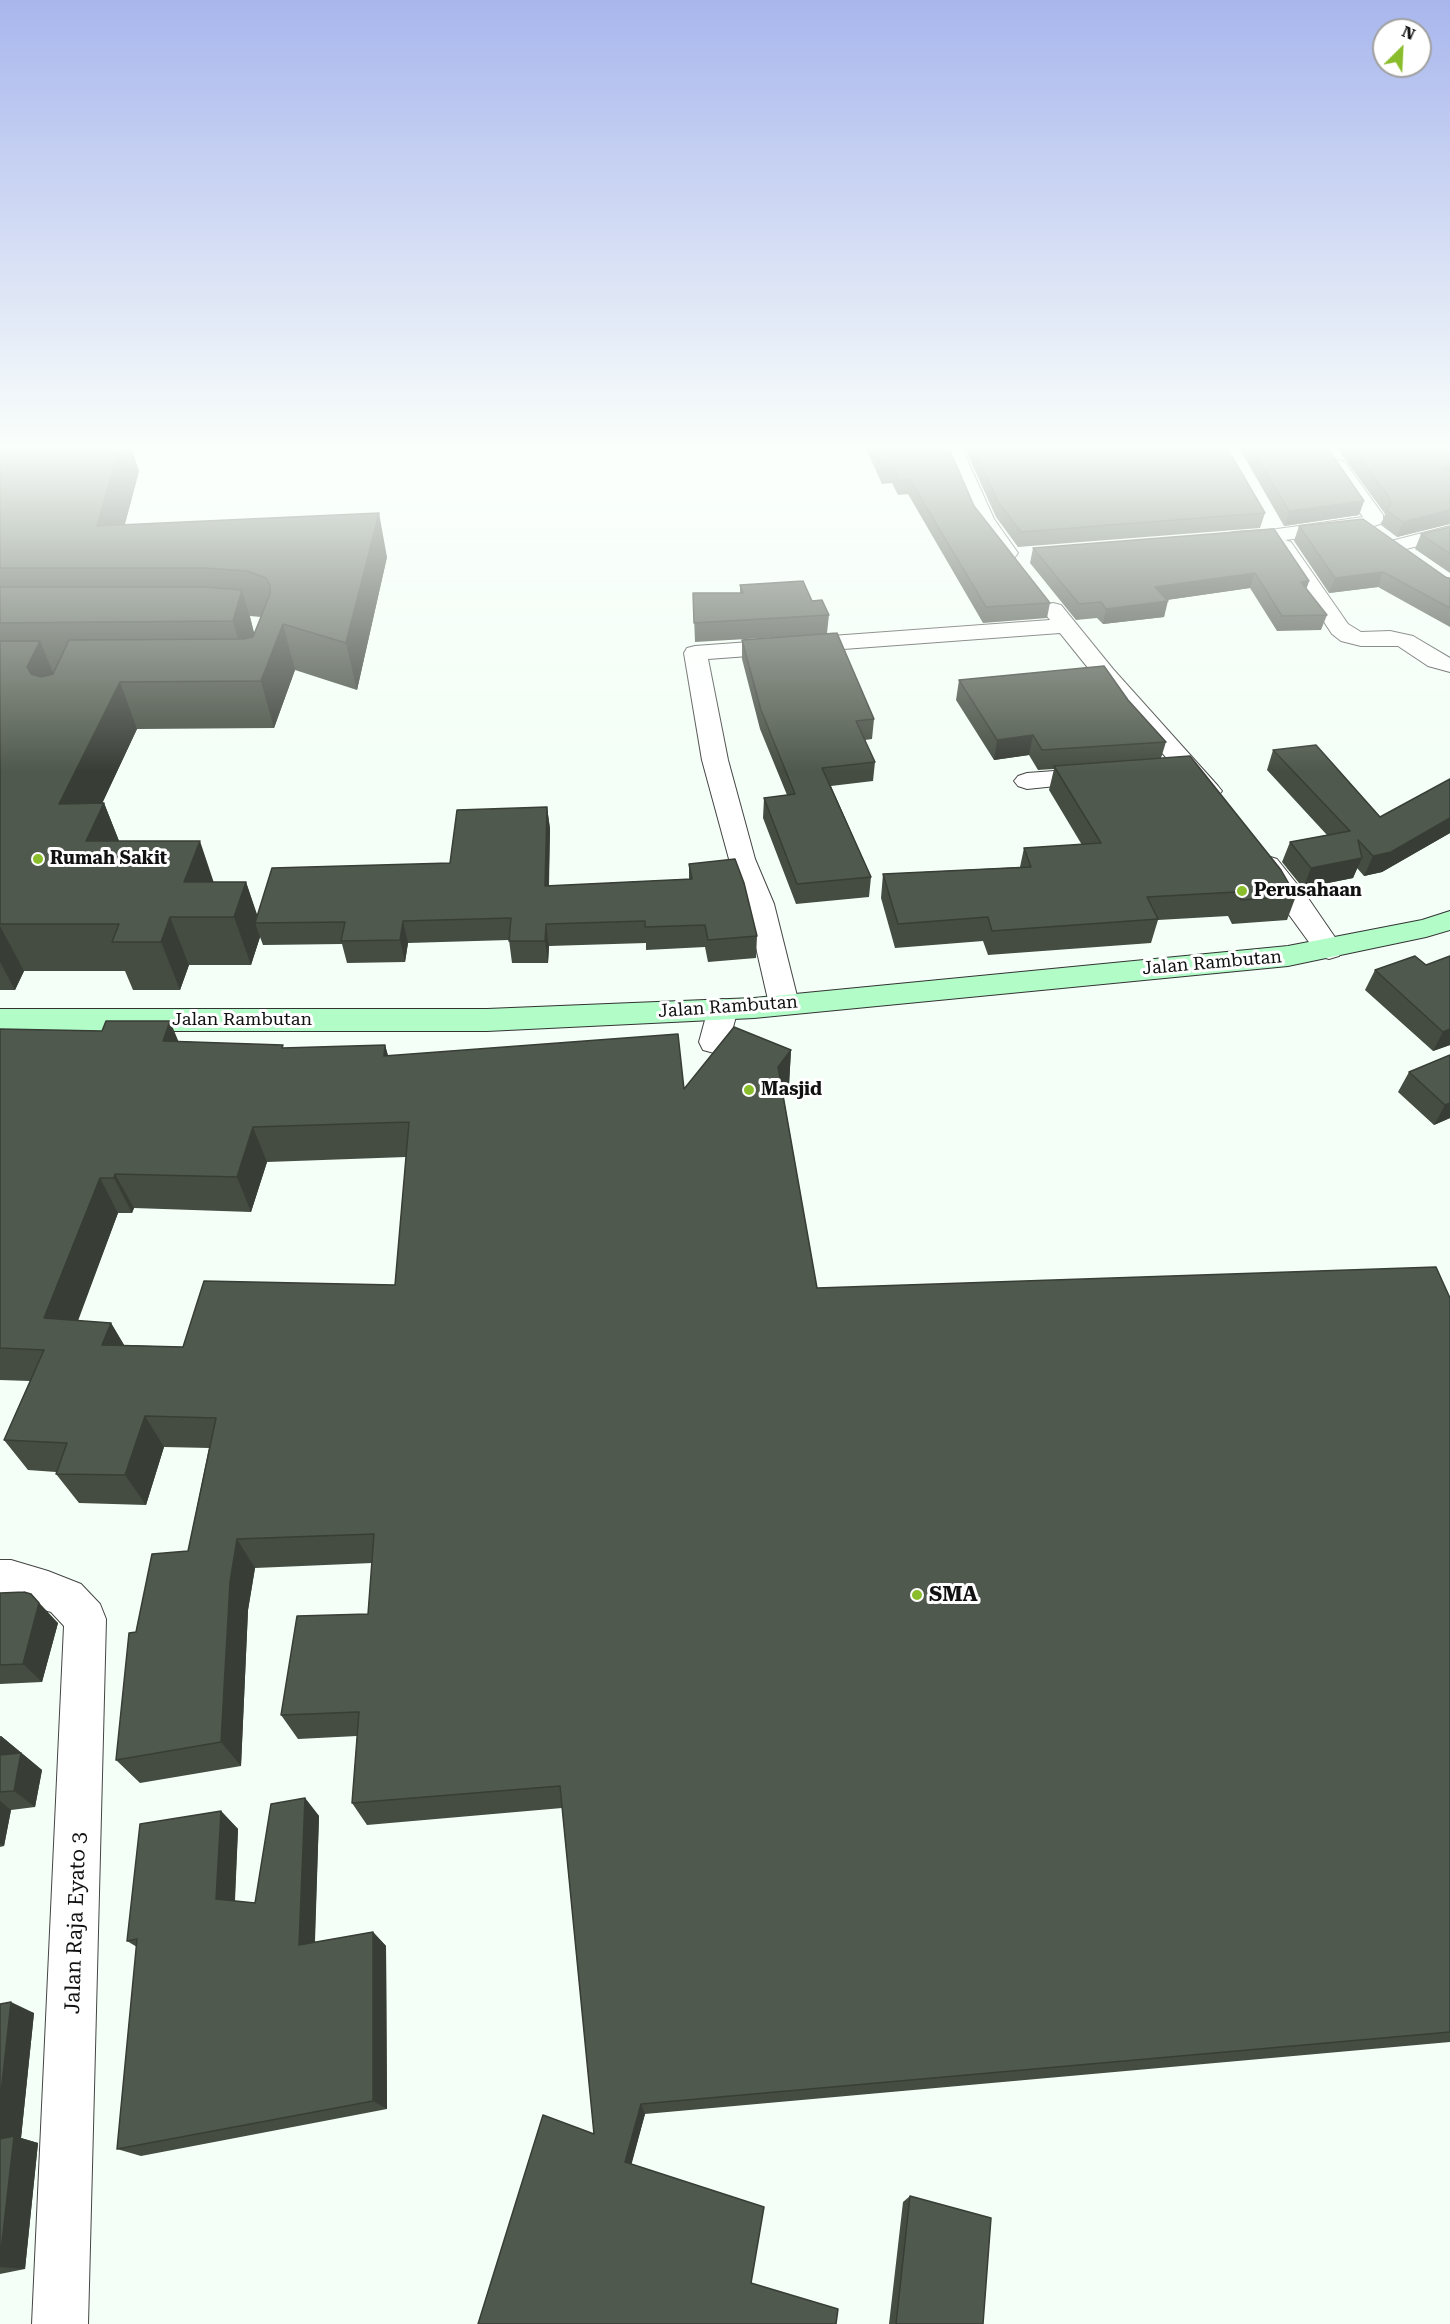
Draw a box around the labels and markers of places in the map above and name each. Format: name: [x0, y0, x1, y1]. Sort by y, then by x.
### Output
place label: Rumah Sakit: [50, 848, 167, 870]
marker: Rumah Sakit: [31, 852, 45, 866]
place label: Perusahaan: [1254, 880, 1362, 902]
marker: Perusahaan: [1235, 884, 1249, 898]
place label: Masjid: [761, 1079, 822, 1101]
marker: Masjid: [742, 1083, 756, 1097]
place label: SMA: [929, 1582, 978, 1608]
marker: SMA: [910, 1588, 924, 1602]

